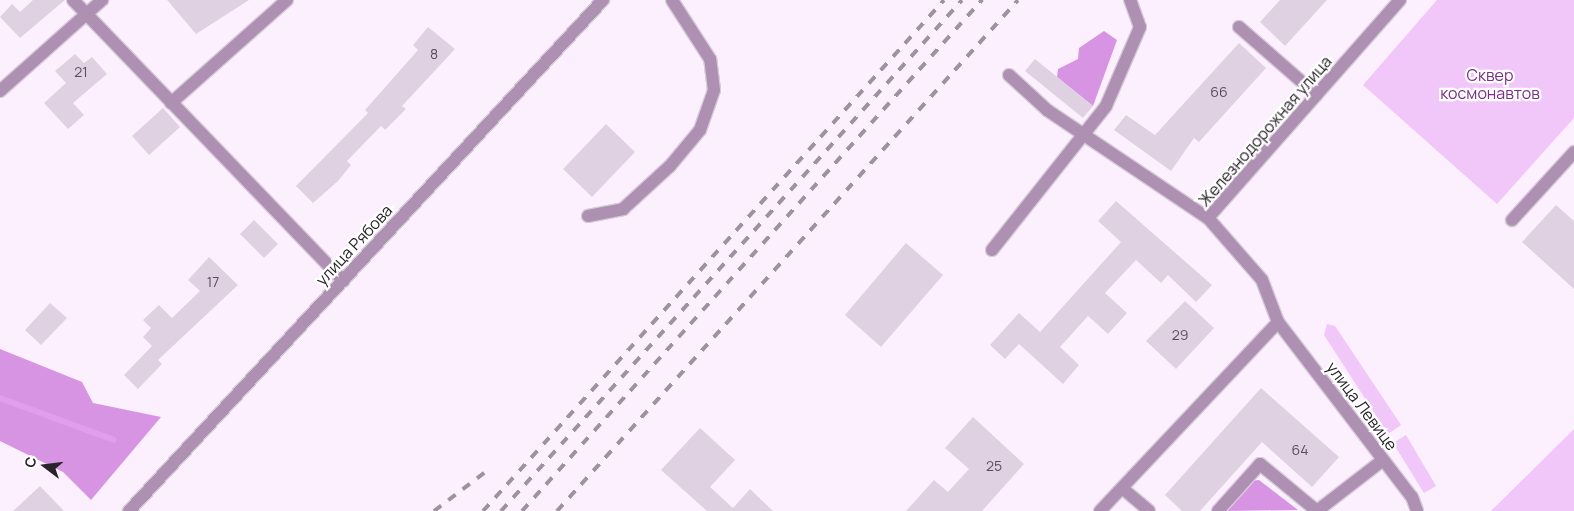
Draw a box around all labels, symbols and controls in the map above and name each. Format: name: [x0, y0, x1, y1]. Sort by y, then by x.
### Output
house number: 8: [430, 46, 438, 62]
street label: Железнодорожная улица: [1194, 52, 1336, 210]
house number: 21: [74, 64, 88, 80]
park label: Сквер космонавтов: [1440, 65, 1540, 103]
house number: 66: [1210, 84, 1228, 100]
street label: улица Рябова: [312, 201, 396, 289]
house number: 17: [207, 274, 219, 290]
house number: 29: [1172, 327, 1188, 343]
street label: улица Левице: [1322, 358, 1402, 454]
north arrow: [20, 441, 70, 491]
house number: 64: [1292, 442, 1308, 458]
text: С: [20, 455, 41, 469]
house number: 25: [986, 458, 1002, 474]

